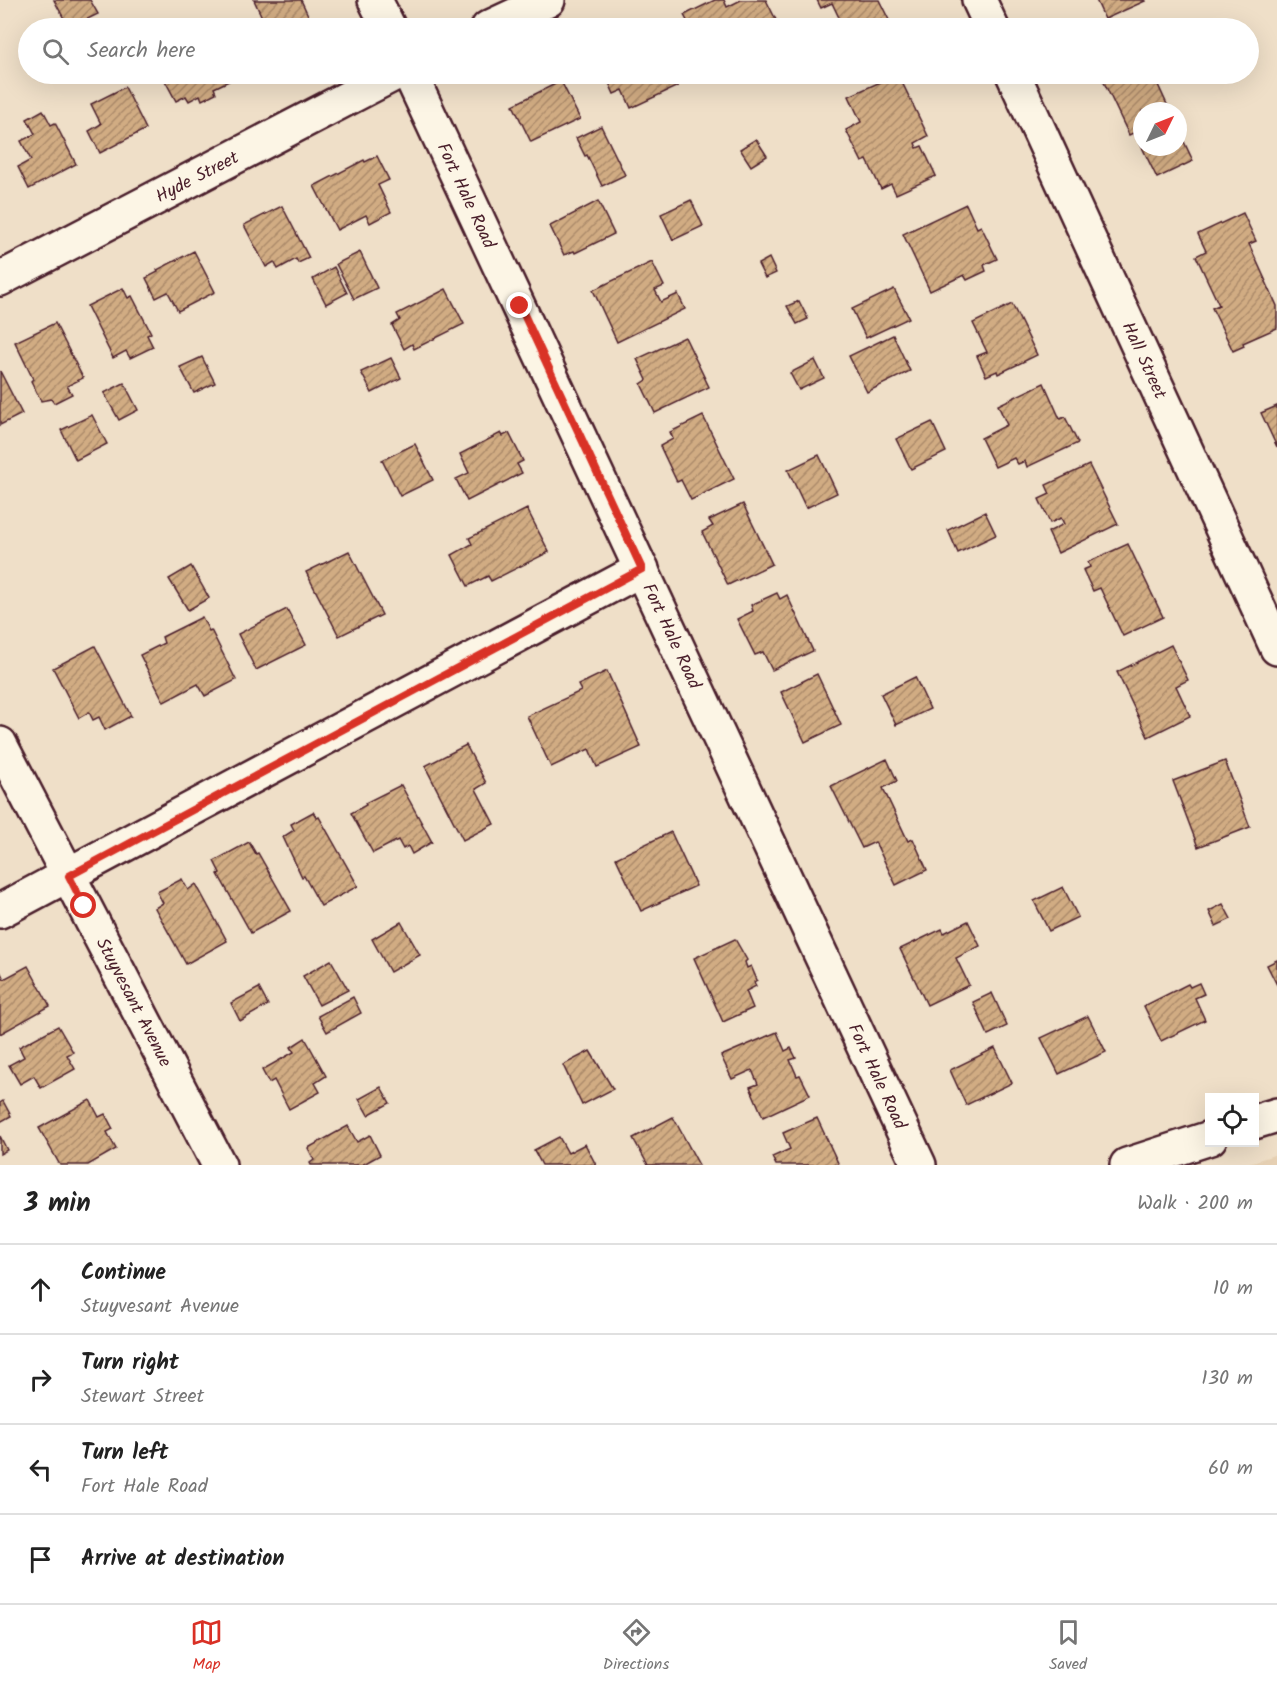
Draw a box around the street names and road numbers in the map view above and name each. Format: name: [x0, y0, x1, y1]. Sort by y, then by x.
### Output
street label: Fort Hale Road: [428, 138, 503, 255]
street label: Hyde Street: [151, 144, 245, 212]
street label: Hall Street: [1113, 317, 1174, 405]
street label: Fort Hale Road: [634, 579, 708, 695]
street label: Stuyvesant Avenue: [87, 933, 179, 1073]
street label: Fort Hale Road: [839, 1019, 914, 1136]

